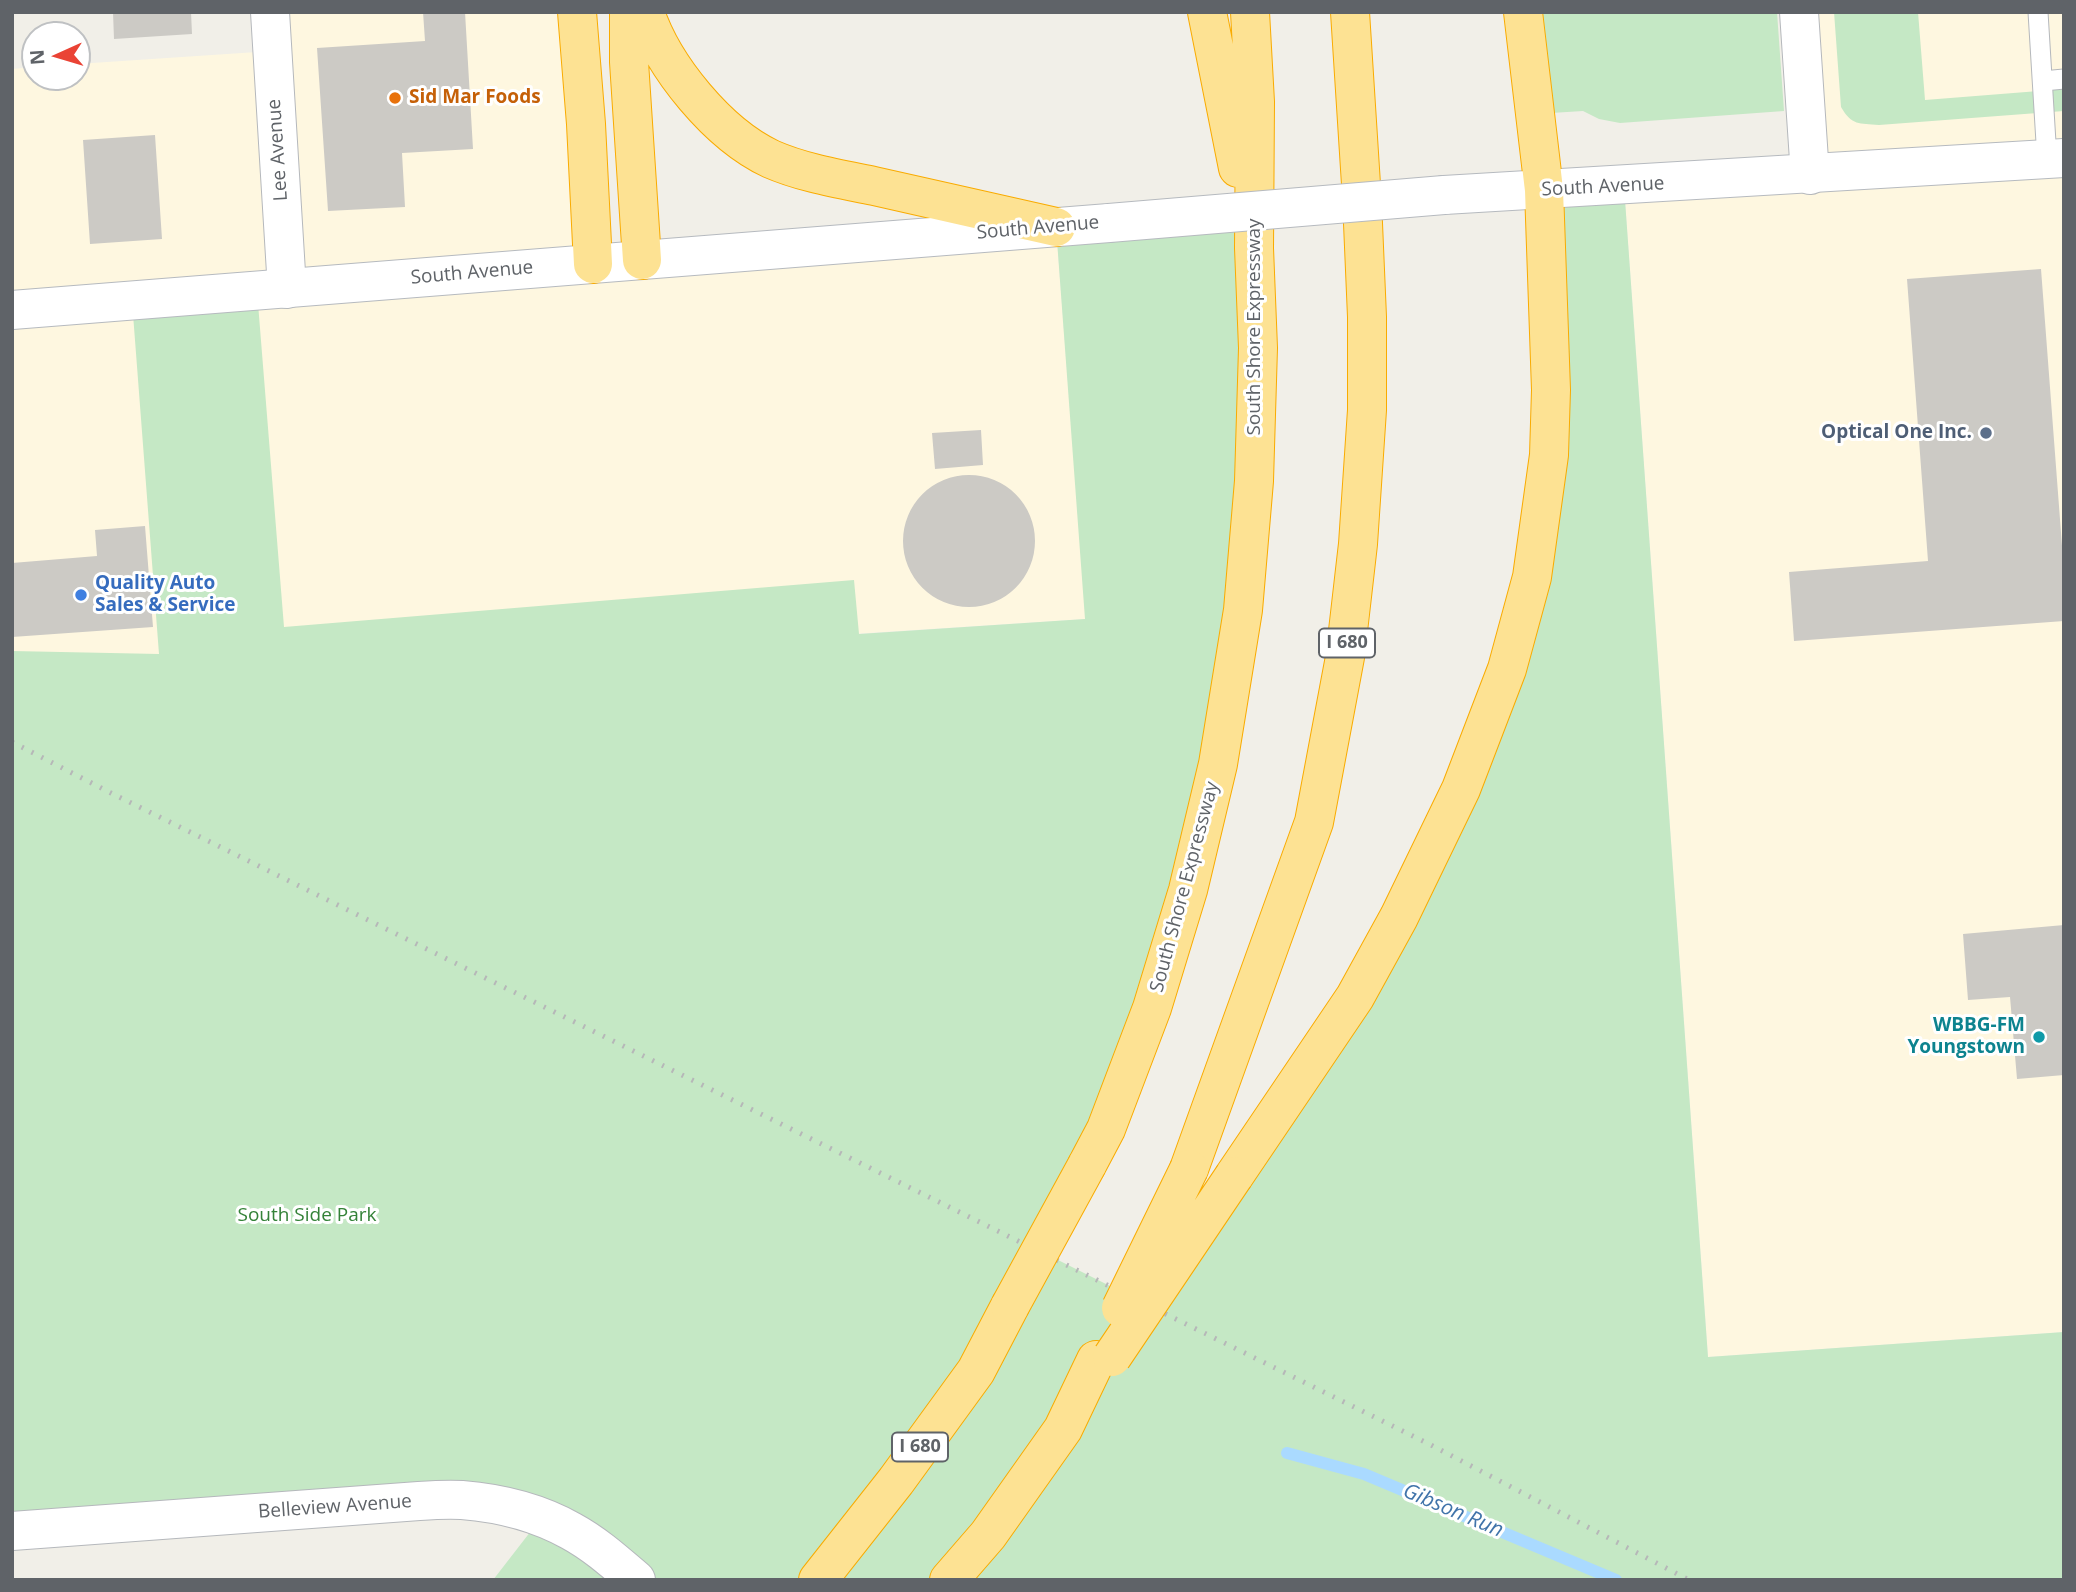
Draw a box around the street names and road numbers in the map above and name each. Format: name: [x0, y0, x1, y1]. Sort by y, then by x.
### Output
street label: Lee Avenue: [263, 98, 293, 202]
street label: South Avenue: [1541, 172, 1665, 202]
street label: South Avenue: [976, 211, 1100, 245]
street label: South Shore Expressway: [1244, 218, 1266, 436]
street label: South Avenue: [410, 256, 534, 290]
road number: I 680: [1319, 628, 1375, 658]
street label: South Shore Expressway: [1146, 779, 1224, 995]
road number: I 680: [892, 1432, 948, 1462]
street label: Belleview Avenue: [257, 1490, 413, 1524]

